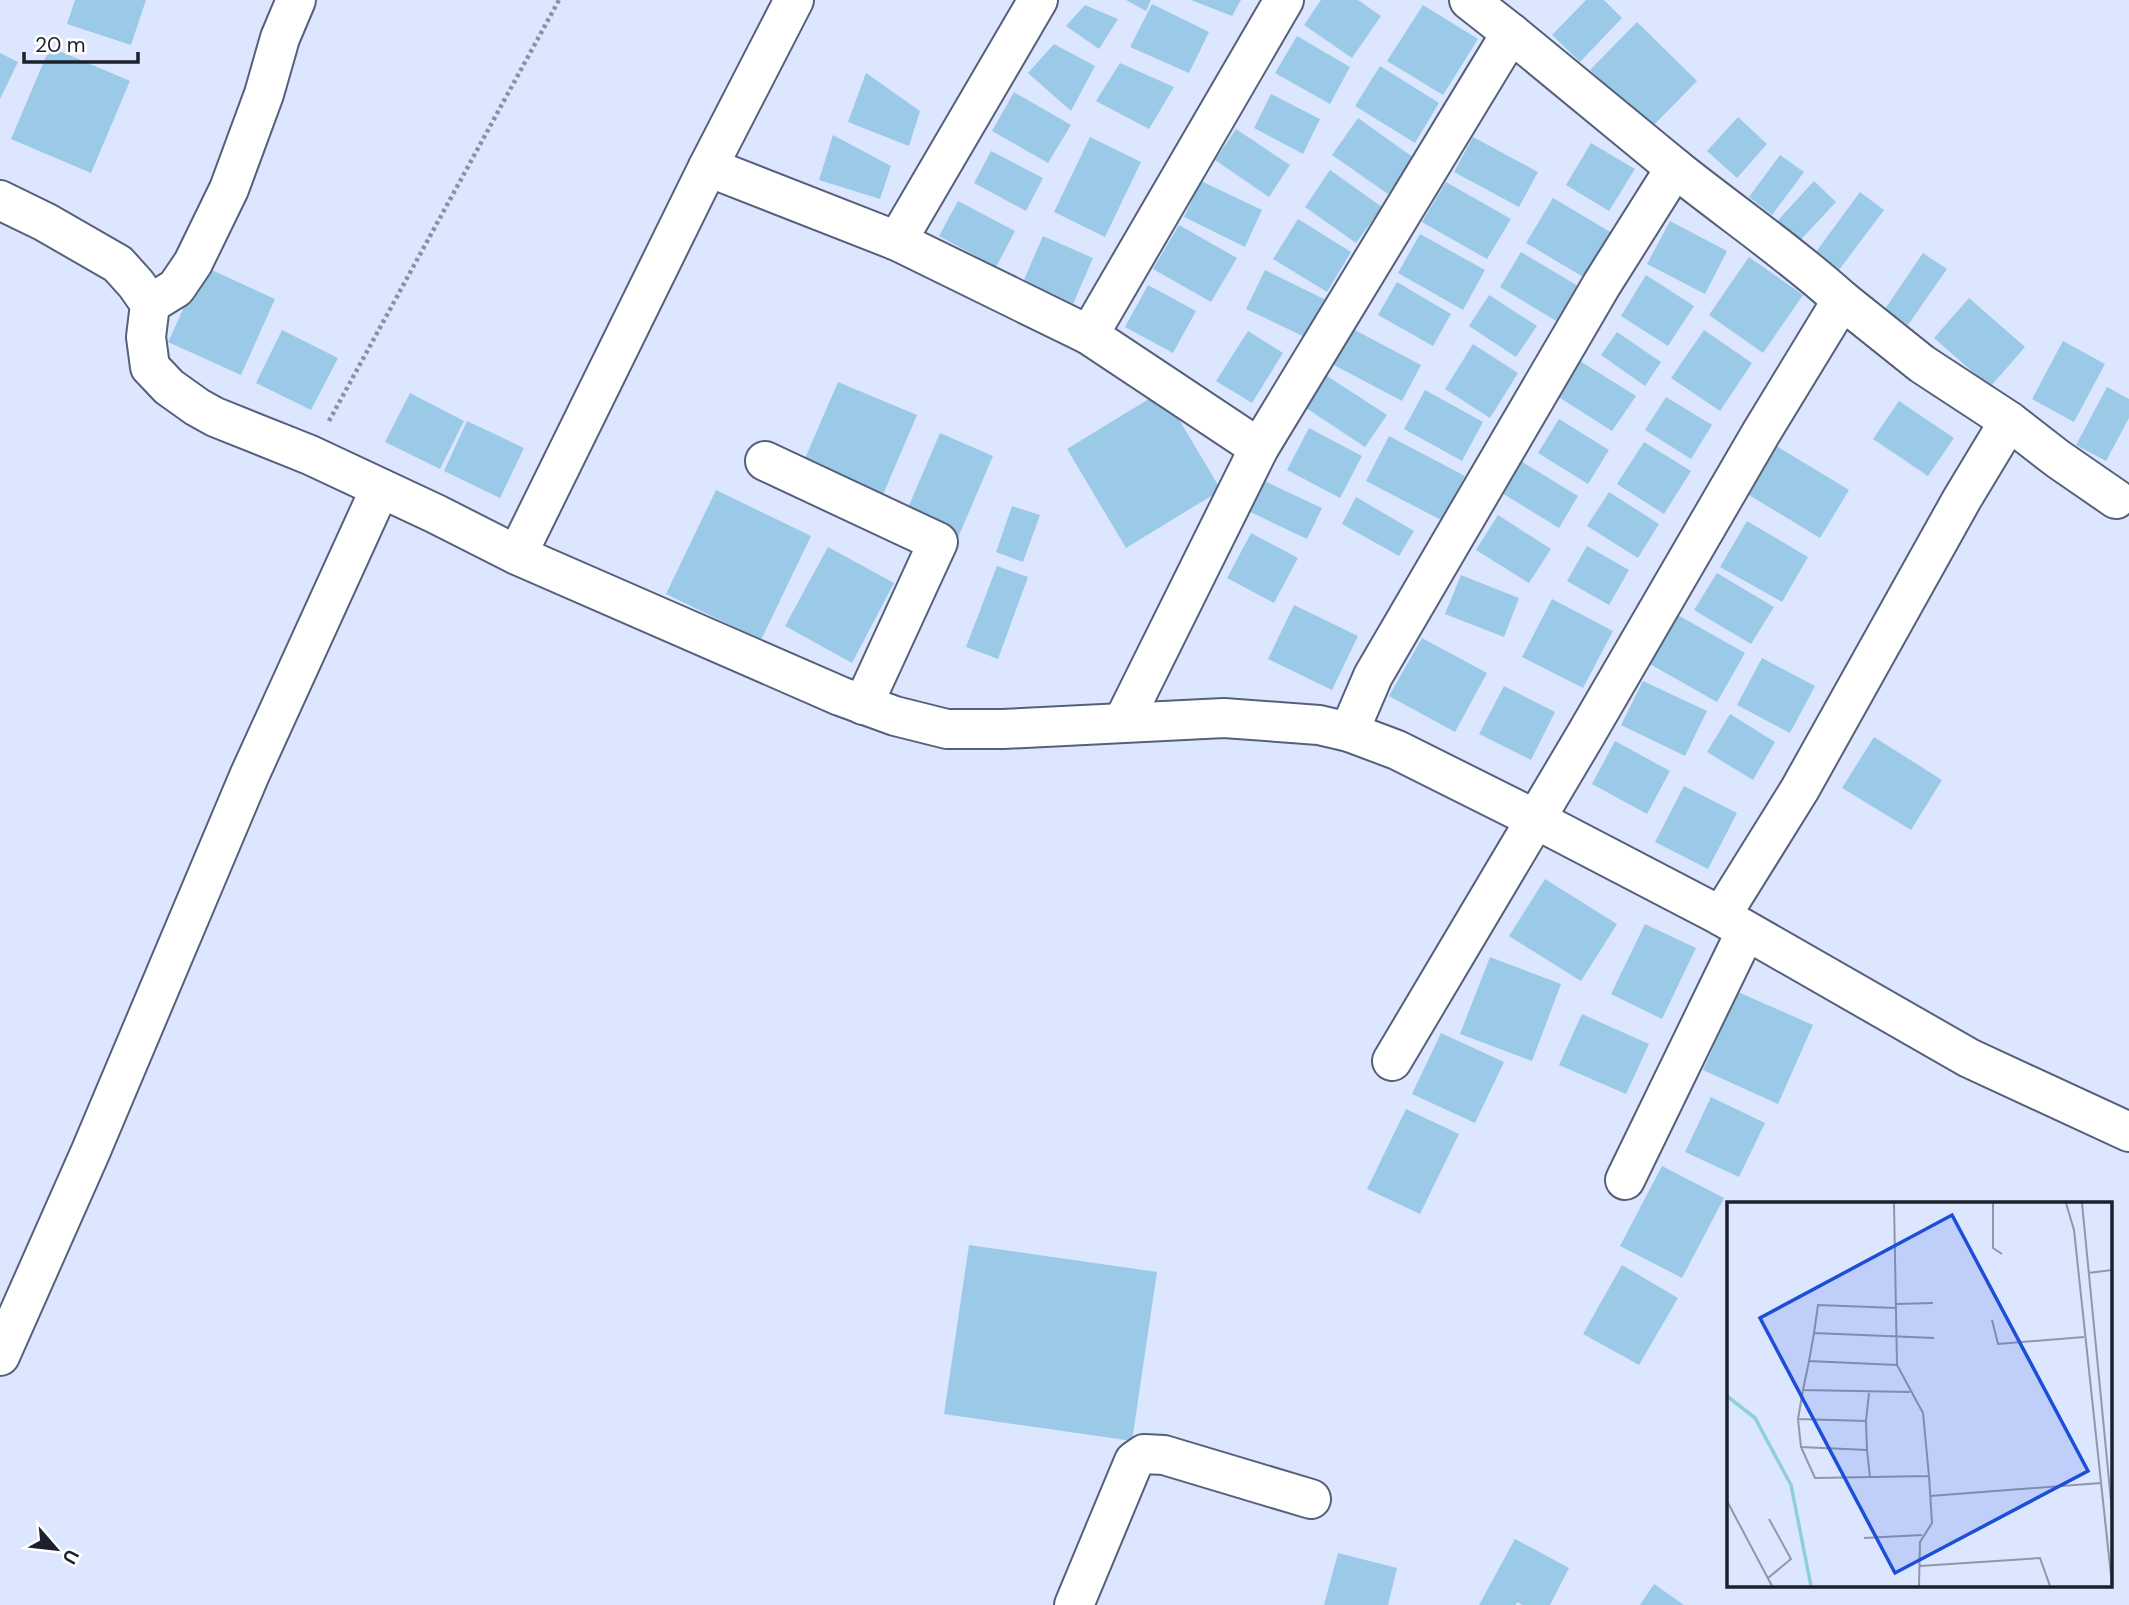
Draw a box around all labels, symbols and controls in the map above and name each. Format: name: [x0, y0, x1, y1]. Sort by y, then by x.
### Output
scale bar: [24, 21, 138, 65]
text: 20 m: [35, 31, 86, 59]
inset map: [1727, 1202, 2112, 1588]
north arrow: [21, 1514, 91, 1584]
text: U: [56, 1545, 85, 1568]

